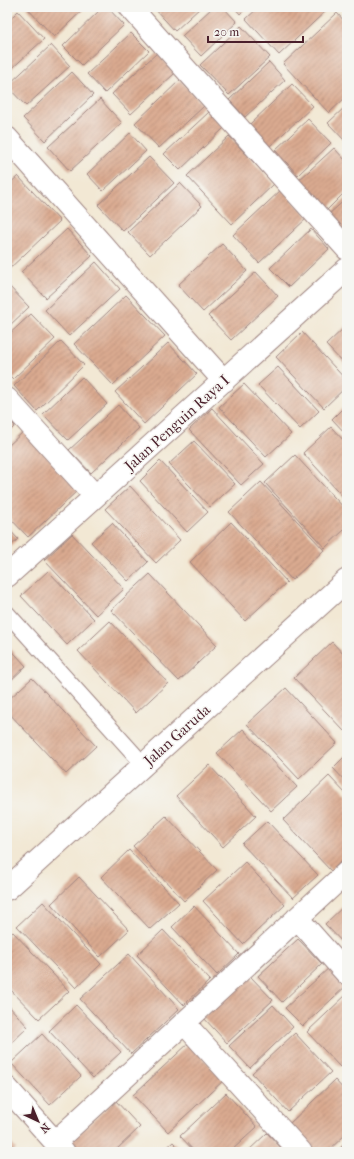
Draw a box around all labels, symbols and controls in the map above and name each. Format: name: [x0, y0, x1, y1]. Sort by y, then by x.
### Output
scale bar: [208, 18, 303, 44]
text: 20 m: [214, 25, 239, 39]
street label: Jalan Penguin Raya I: [120, 371, 233, 475]
street label: Jalan Garuda: [139, 700, 215, 770]
north arrow: [18, 1101, 58, 1141]
text: N: [37, 1120, 52, 1136]

